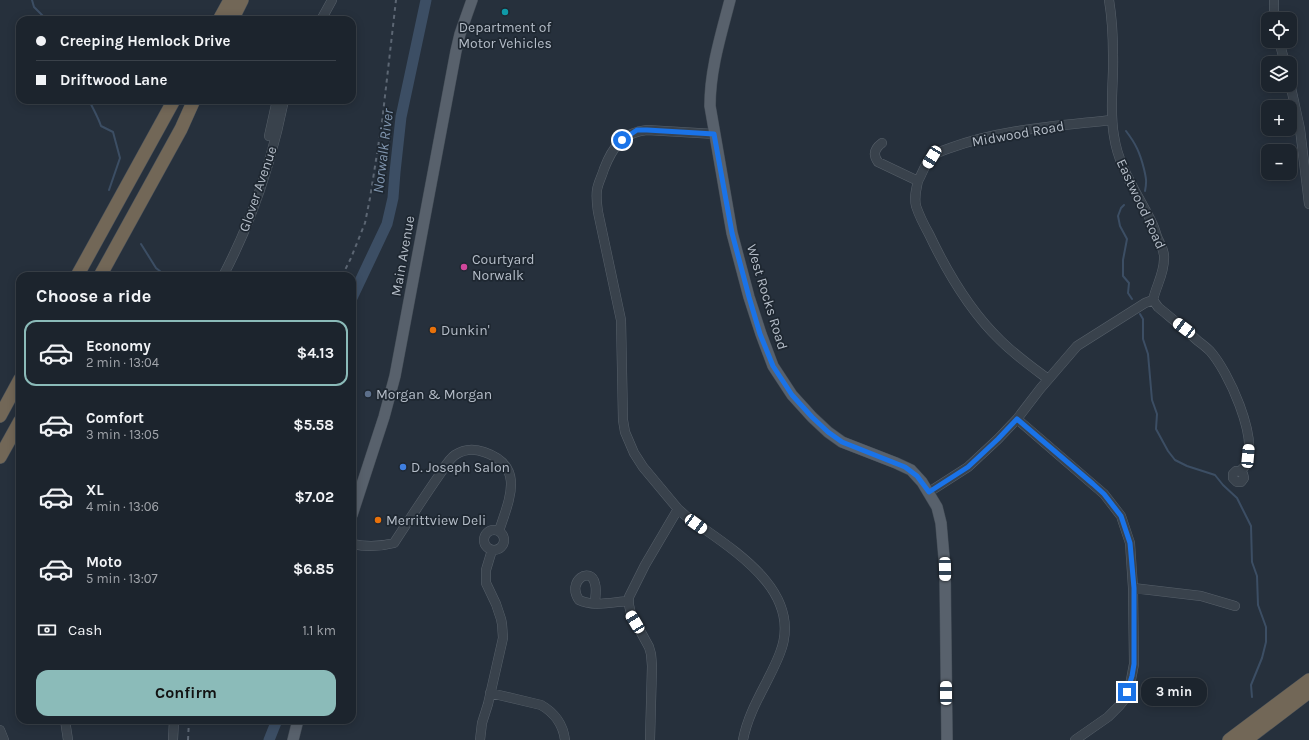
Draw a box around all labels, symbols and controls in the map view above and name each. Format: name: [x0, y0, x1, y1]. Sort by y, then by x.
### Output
marker: Department of Motor Vehicles: [500, 7, 510, 17]
map controls: [1261, 12, 1297, 180]
button: locate: [1261, 12, 1297, 48]
place label: Department of Motor Vehicles: [458, 19, 552, 52]
text: Creeping Hemlock Drive: [60, 32, 231, 50]
button: layers: [1261, 56, 1297, 92]
text: Driftwood Lane: [60, 71, 167, 89]
button: +: [1261, 100, 1297, 136]
water label: Norwalk River: [369, 107, 397, 194]
street label: Midwood Road: [970, 118, 1066, 150]
route start: [613, 131, 631, 149]
street label: Glover Avenue: [235, 144, 281, 234]
car: [921, 144, 943, 170]
button: −: [1261, 144, 1297, 180]
street label: Eastwood Road: [1113, 156, 1169, 252]
street label: Main Avenue: [388, 214, 418, 298]
street label: West Rocks Road: [743, 242, 791, 352]
place label: Courtyard Norwalk: [472, 251, 535, 284]
marker: Courtyard Norwalk: [459, 262, 469, 272]
text: Choose a ride: [36, 285, 151, 307]
car: [1171, 316, 1197, 340]
place label: Dunkin': [441, 322, 490, 339]
marker: Dunkin': [428, 325, 438, 335]
icon: car: [38, 335, 74, 371]
text: Economy: [86, 337, 151, 355]
text: $4.13: [297, 344, 334, 362]
text: 2 min · 13:04: [86, 355, 159, 370]
place label: Morgan & Morgan: [376, 386, 492, 403]
marker: Morgan & Morgan: [363, 389, 373, 399]
icon: car: [38, 407, 74, 443]
text: Comfort: [86, 409, 144, 427]
text: $5.58: [293, 416, 334, 434]
text: 3 min · 13:05: [86, 427, 159, 442]
car: [1241, 444, 1255, 468]
place label: D. Joseph Salon: [411, 459, 510, 476]
marker: D. Joseph Salon: [398, 462, 408, 472]
icon: car: [38, 479, 74, 515]
text: XL: [86, 481, 104, 499]
text: $7.02: [294, 488, 334, 506]
text: 4 min · 13:06: [86, 499, 159, 514]
place label: Merrittview Deli: [386, 512, 486, 529]
car: [683, 512, 709, 536]
marker: Merrittview Deli: [373, 515, 383, 525]
icon: car: [38, 551, 74, 587]
text: Moto: [86, 553, 122, 571]
car: [939, 557, 951, 581]
text: $6.85: [293, 560, 334, 578]
text: 5 min · 13:07: [86, 571, 158, 586]
car: [624, 609, 646, 635]
icon: cash: [36, 619, 58, 641]
text: Cash: [68, 621, 102, 639]
text: 1.1 km: [303, 623, 336, 638]
button: Confirm: [36, 670, 336, 716]
callout: 3 min: [1141, 678, 1207, 706]
car: [940, 681, 952, 705]
route end: [1118, 683, 1136, 701]
text: 3 min: [1156, 684, 1192, 699]

